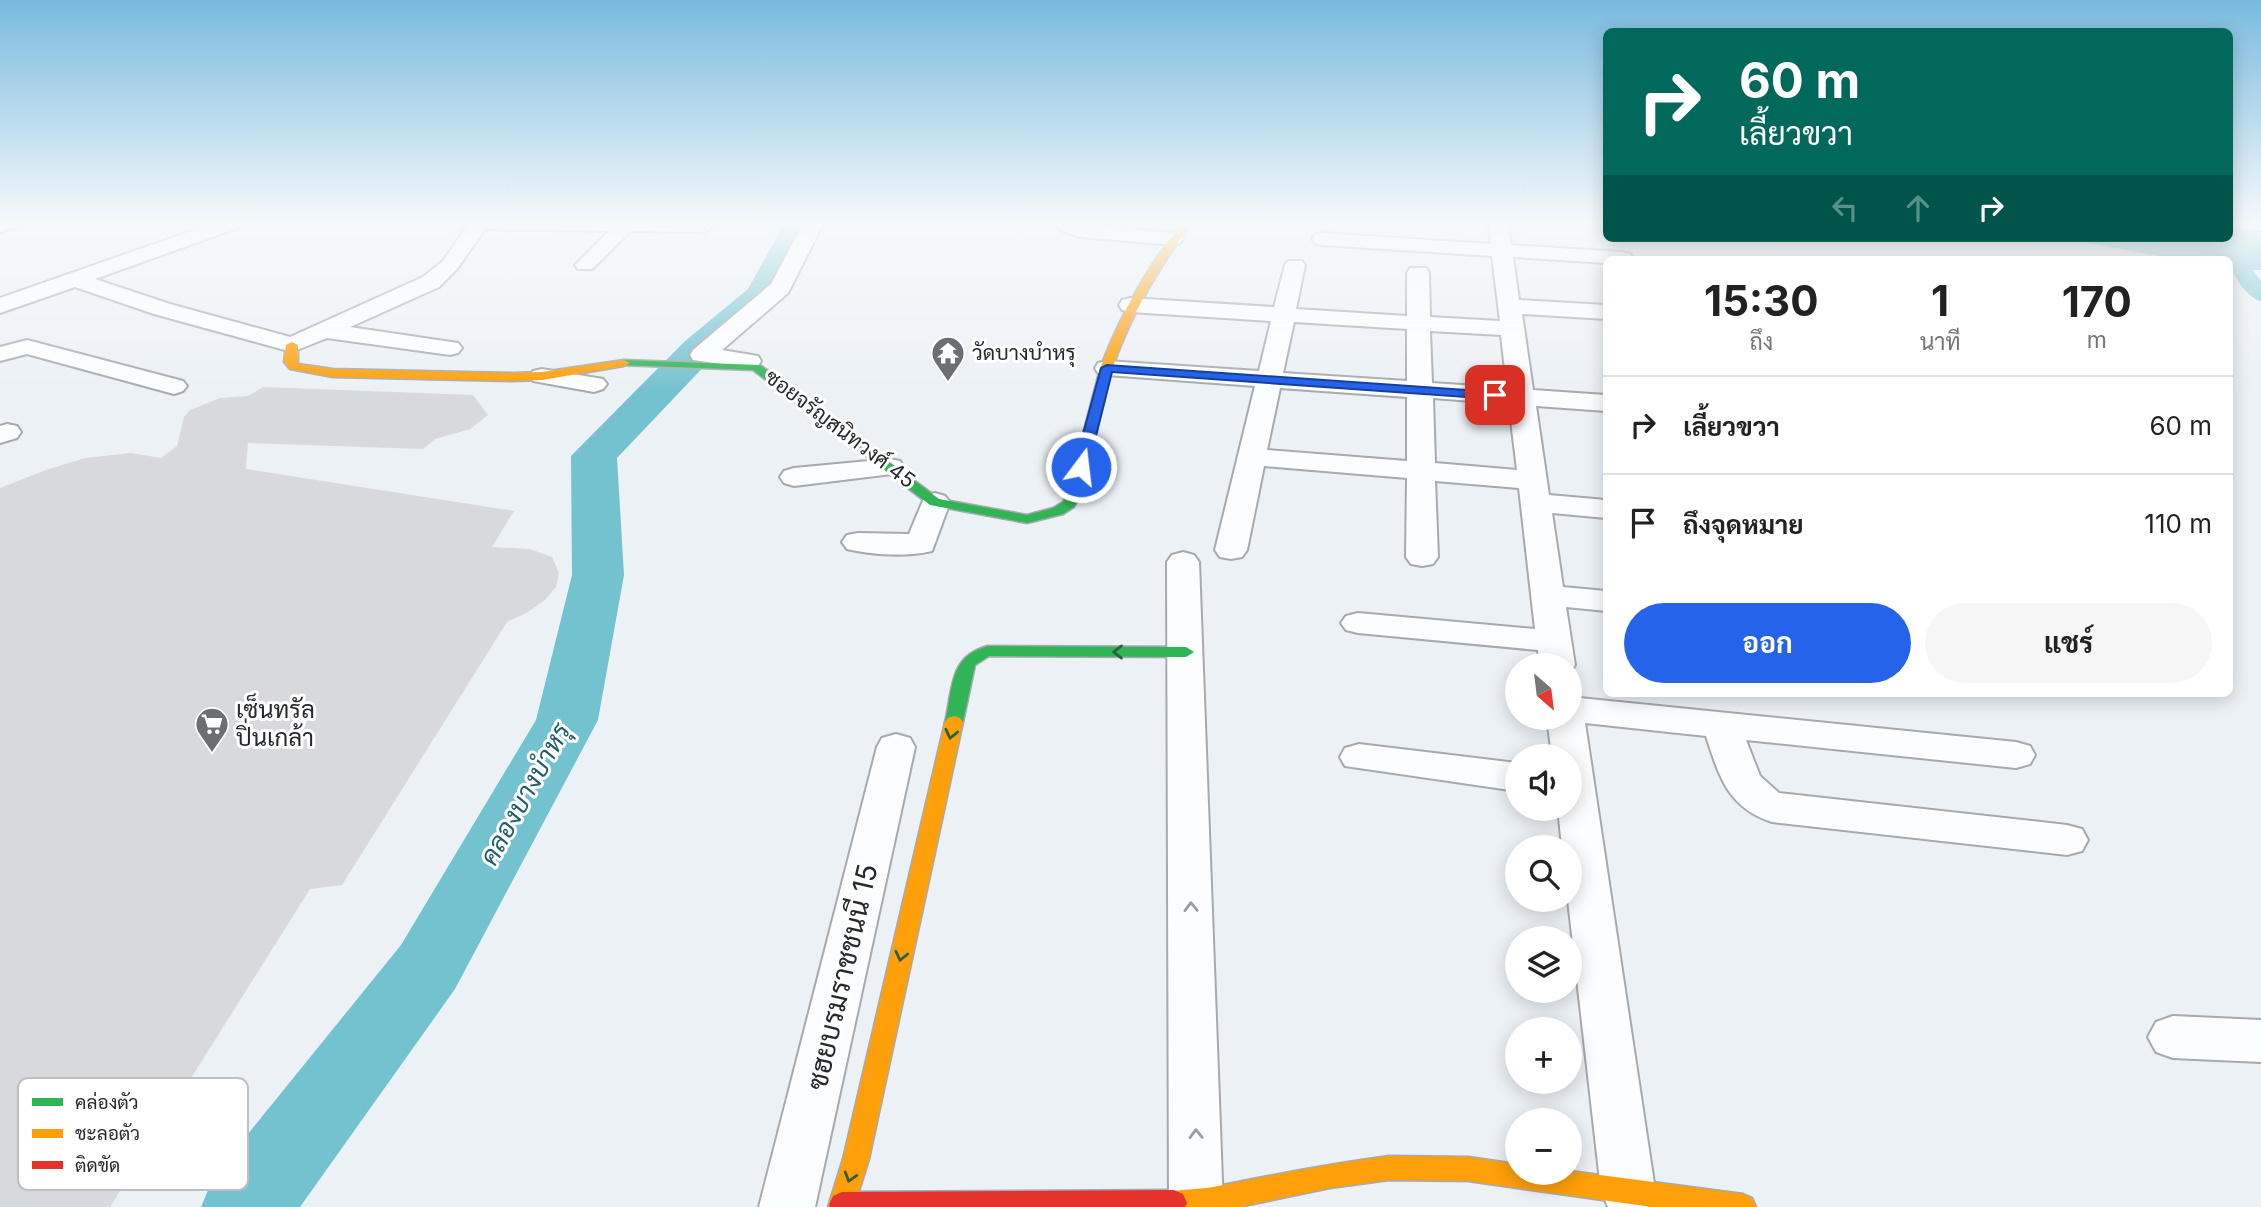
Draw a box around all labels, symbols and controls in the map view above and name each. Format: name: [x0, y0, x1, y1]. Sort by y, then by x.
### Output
text: 60 m: [1739, 51, 1860, 110]
icon: right: [1624, 56, 1715, 147]
text: เลี้ยวขวา: [1739, 114, 1853, 153]
icon: left: [1826, 189, 1864, 227]
icon: ahead: [1899, 189, 1937, 227]
icon: right: [1972, 189, 2010, 227]
text: 15:30: [1704, 275, 1819, 326]
text: 1: [1931, 275, 1949, 326]
text: 170: [2062, 276, 2132, 327]
text: m: [2087, 326, 2107, 354]
text: ถึง: [1749, 328, 1773, 356]
text: นาที: [1920, 328, 1961, 356]
temple icon: วัดบางบำหรุ: [929, 334, 967, 383]
place label: วัดบางบำหรุ: [972, 340, 1076, 367]
street label: ซอยจรัญสนิทวงศ์ 45: [760, 363, 921, 493]
pin: [1465, 365, 1525, 425]
icon: arrive: [1476, 376, 1514, 414]
icon: right: [1624, 406, 1662, 444]
text: 60 m: [2149, 410, 2212, 441]
text: เลี้ยวขวา: [1683, 411, 1780, 442]
position arrow: [1044, 430, 1118, 504]
icon: arrive: [1624, 504, 1662, 542]
text: 110 m: [2144, 508, 2212, 539]
text: ถึงจุดหมาย: [1683, 509, 1804, 540]
button: ออก: [1624, 603, 1911, 683]
button: แชร์: [1925, 603, 2212, 683]
one-way arrow: [1112, 644, 1123, 660]
north arrow: [1505, 653, 1582, 730]
map controls: [1505, 653, 1582, 1185]
place label: เซ็นทรัล ปิ่นเกล้า: [236, 693, 315, 752]
supermarket icon: เซ็นทรัล ปิ่นเกล้า: [193, 705, 231, 754]
water label: คลองบางบำหรุ: [473, 716, 580, 872]
one-way arrow: [945, 728, 960, 740]
button: sound: [1505, 744, 1582, 821]
button: search: [1505, 835, 1582, 912]
street label: ซฮยบรมราชชนนี 15: [798, 860, 885, 1093]
one-way arrow: [1183, 901, 1199, 912]
button: layers: [1505, 926, 1582, 1003]
one-way arrow: [895, 950, 910, 962]
button: +: [1505, 1017, 1582, 1094]
legend: [18, 1078, 248, 1190]
text: คล่องตัว: [75, 1091, 139, 1114]
button: −: [1505, 1108, 1582, 1185]
text: ชะลอตัว: [75, 1122, 140, 1145]
one-way arrow: [1188, 1129, 1203, 1140]
text: ติดขัด: [75, 1154, 120, 1177]
one-way arrow: [844, 1171, 858, 1183]

